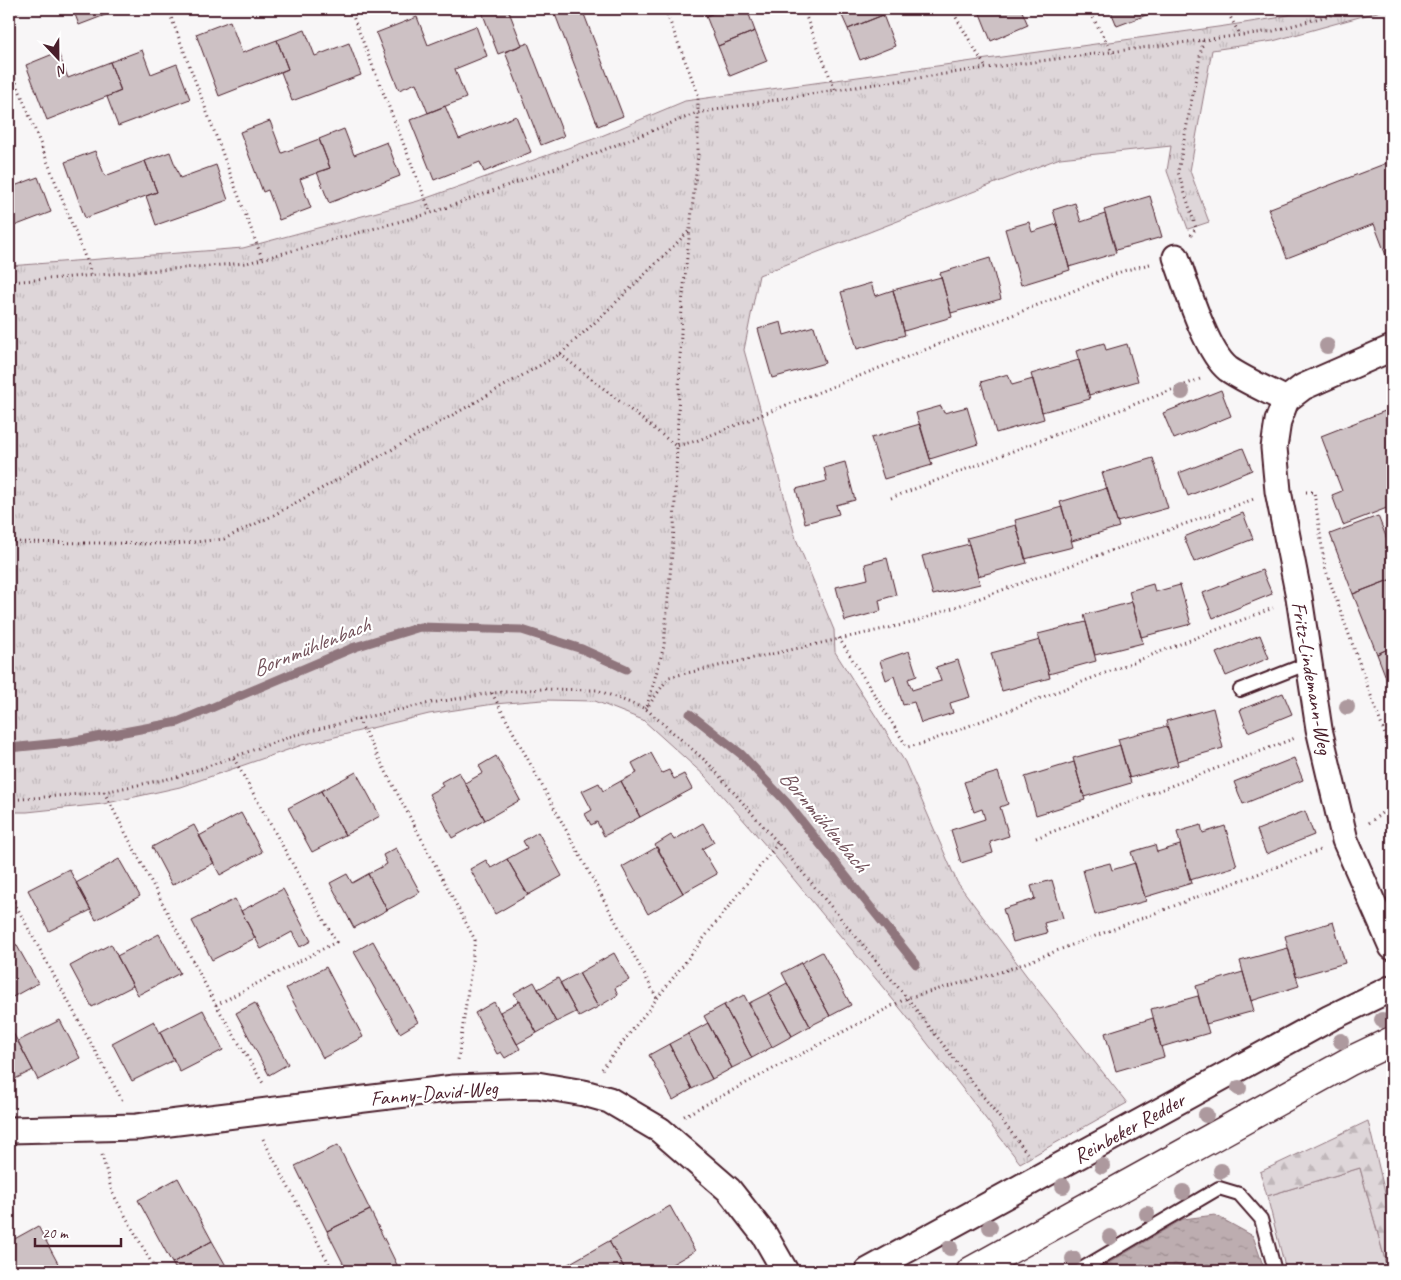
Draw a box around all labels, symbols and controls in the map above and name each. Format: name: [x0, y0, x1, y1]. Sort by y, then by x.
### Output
north arrow: [32, 32, 82, 82]
text: N: [53, 60, 70, 80]
street label: Fritz-Lindemann-Weg: [1286, 600, 1338, 758]
water label: Bornmühlenbach: [248, 610, 376, 683]
water label: Bornmühlenbach: [773, 764, 876, 879]
street label: Fanny-David-Weg: [369, 1074, 500, 1112]
street label: Reinbeker Redder: [1069, 1086, 1191, 1169]
scale bar: [35, 1215, 121, 1247]
text: 20 m: [42, 1224, 69, 1243]

